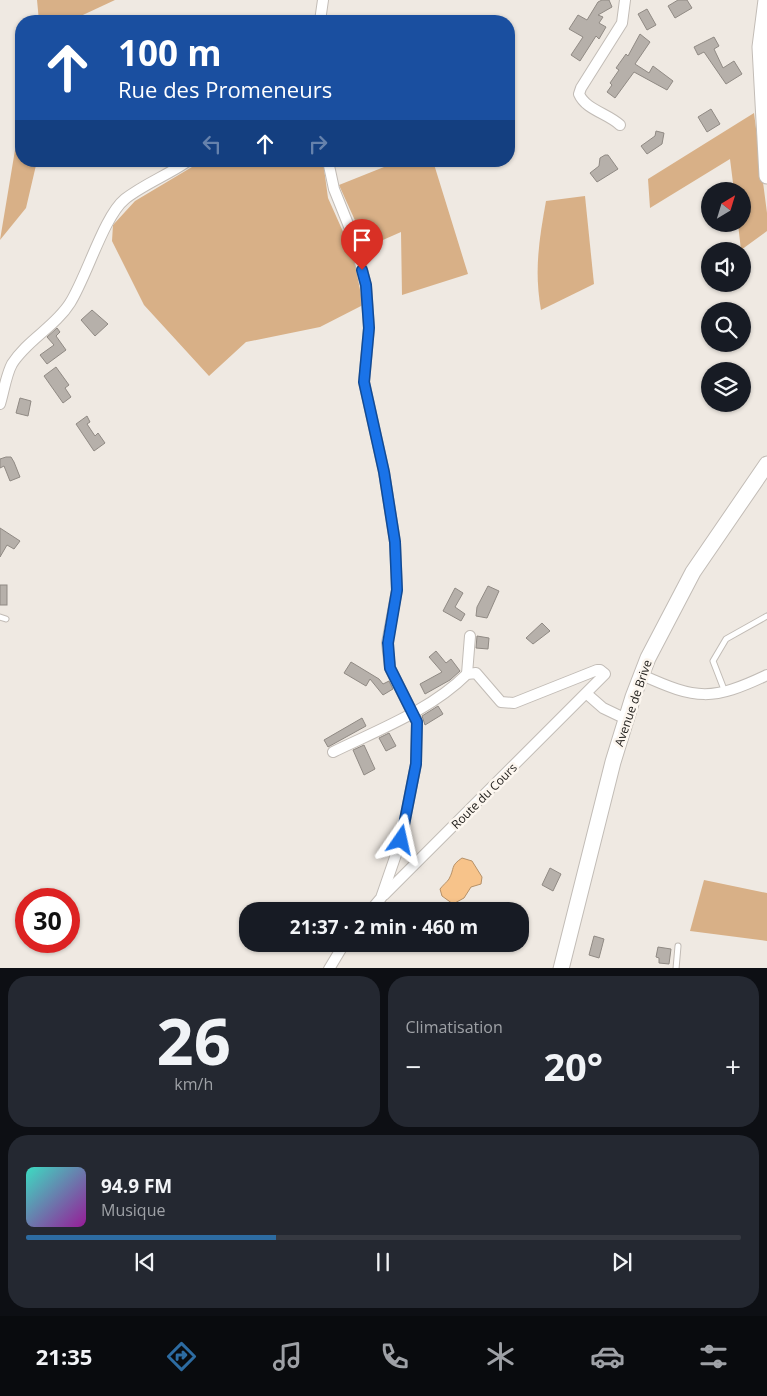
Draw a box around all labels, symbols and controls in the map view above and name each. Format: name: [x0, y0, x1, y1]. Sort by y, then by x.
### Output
text: 100 m: [118, 29, 222, 76]
icon: ahead: [35, 35, 100, 100]
text: Rue des Promeneurs: [118, 74, 332, 104]
icon: left: [198, 130, 226, 158]
icon: ahead: [251, 130, 279, 158]
icon: right: [304, 130, 332, 158]
north arrow: [701, 182, 751, 232]
map controls: [701, 182, 751, 412]
pin: [341, 219, 383, 270]
icon: arrive: [348, 226, 376, 254]
button: sound: [701, 242, 751, 292]
button: search: [701, 302, 751, 352]
button: layers: [701, 362, 751, 412]
street label: Avenue de Brive: [610, 657, 656, 749]
street label: Route du Cours: [447, 759, 521, 833]
position arrow: [374, 813, 426, 865]
speed limit sign: 30: [15, 888, 80, 953]
text: 21:37 · 2 min · 460 m: [290, 914, 478, 940]
text: 26: [157, 996, 231, 1084]
text: Climatisation: [406, 1016, 503, 1038]
text: 20°: [543, 1040, 603, 1092]
text: −: [406, 1047, 422, 1085]
text: +: [725, 1047, 741, 1085]
text: km/h: [174, 1073, 213, 1095]
text: 94.9 FM: [101, 1173, 172, 1199]
text: Musique: [101, 1199, 165, 1221]
icon: previous: [131, 1248, 159, 1276]
icon: pause: [369, 1248, 397, 1276]
icon: next: [608, 1248, 636, 1276]
icon: directions: [164, 1339, 199, 1374]
icon: music: [270, 1339, 305, 1374]
icon: phone: [377, 1339, 412, 1374]
icon: climate: [483, 1339, 518, 1374]
icon: car: [590, 1339, 625, 1374]
icon: filters: [696, 1339, 731, 1374]
text: 21:35: [36, 1341, 92, 1371]

